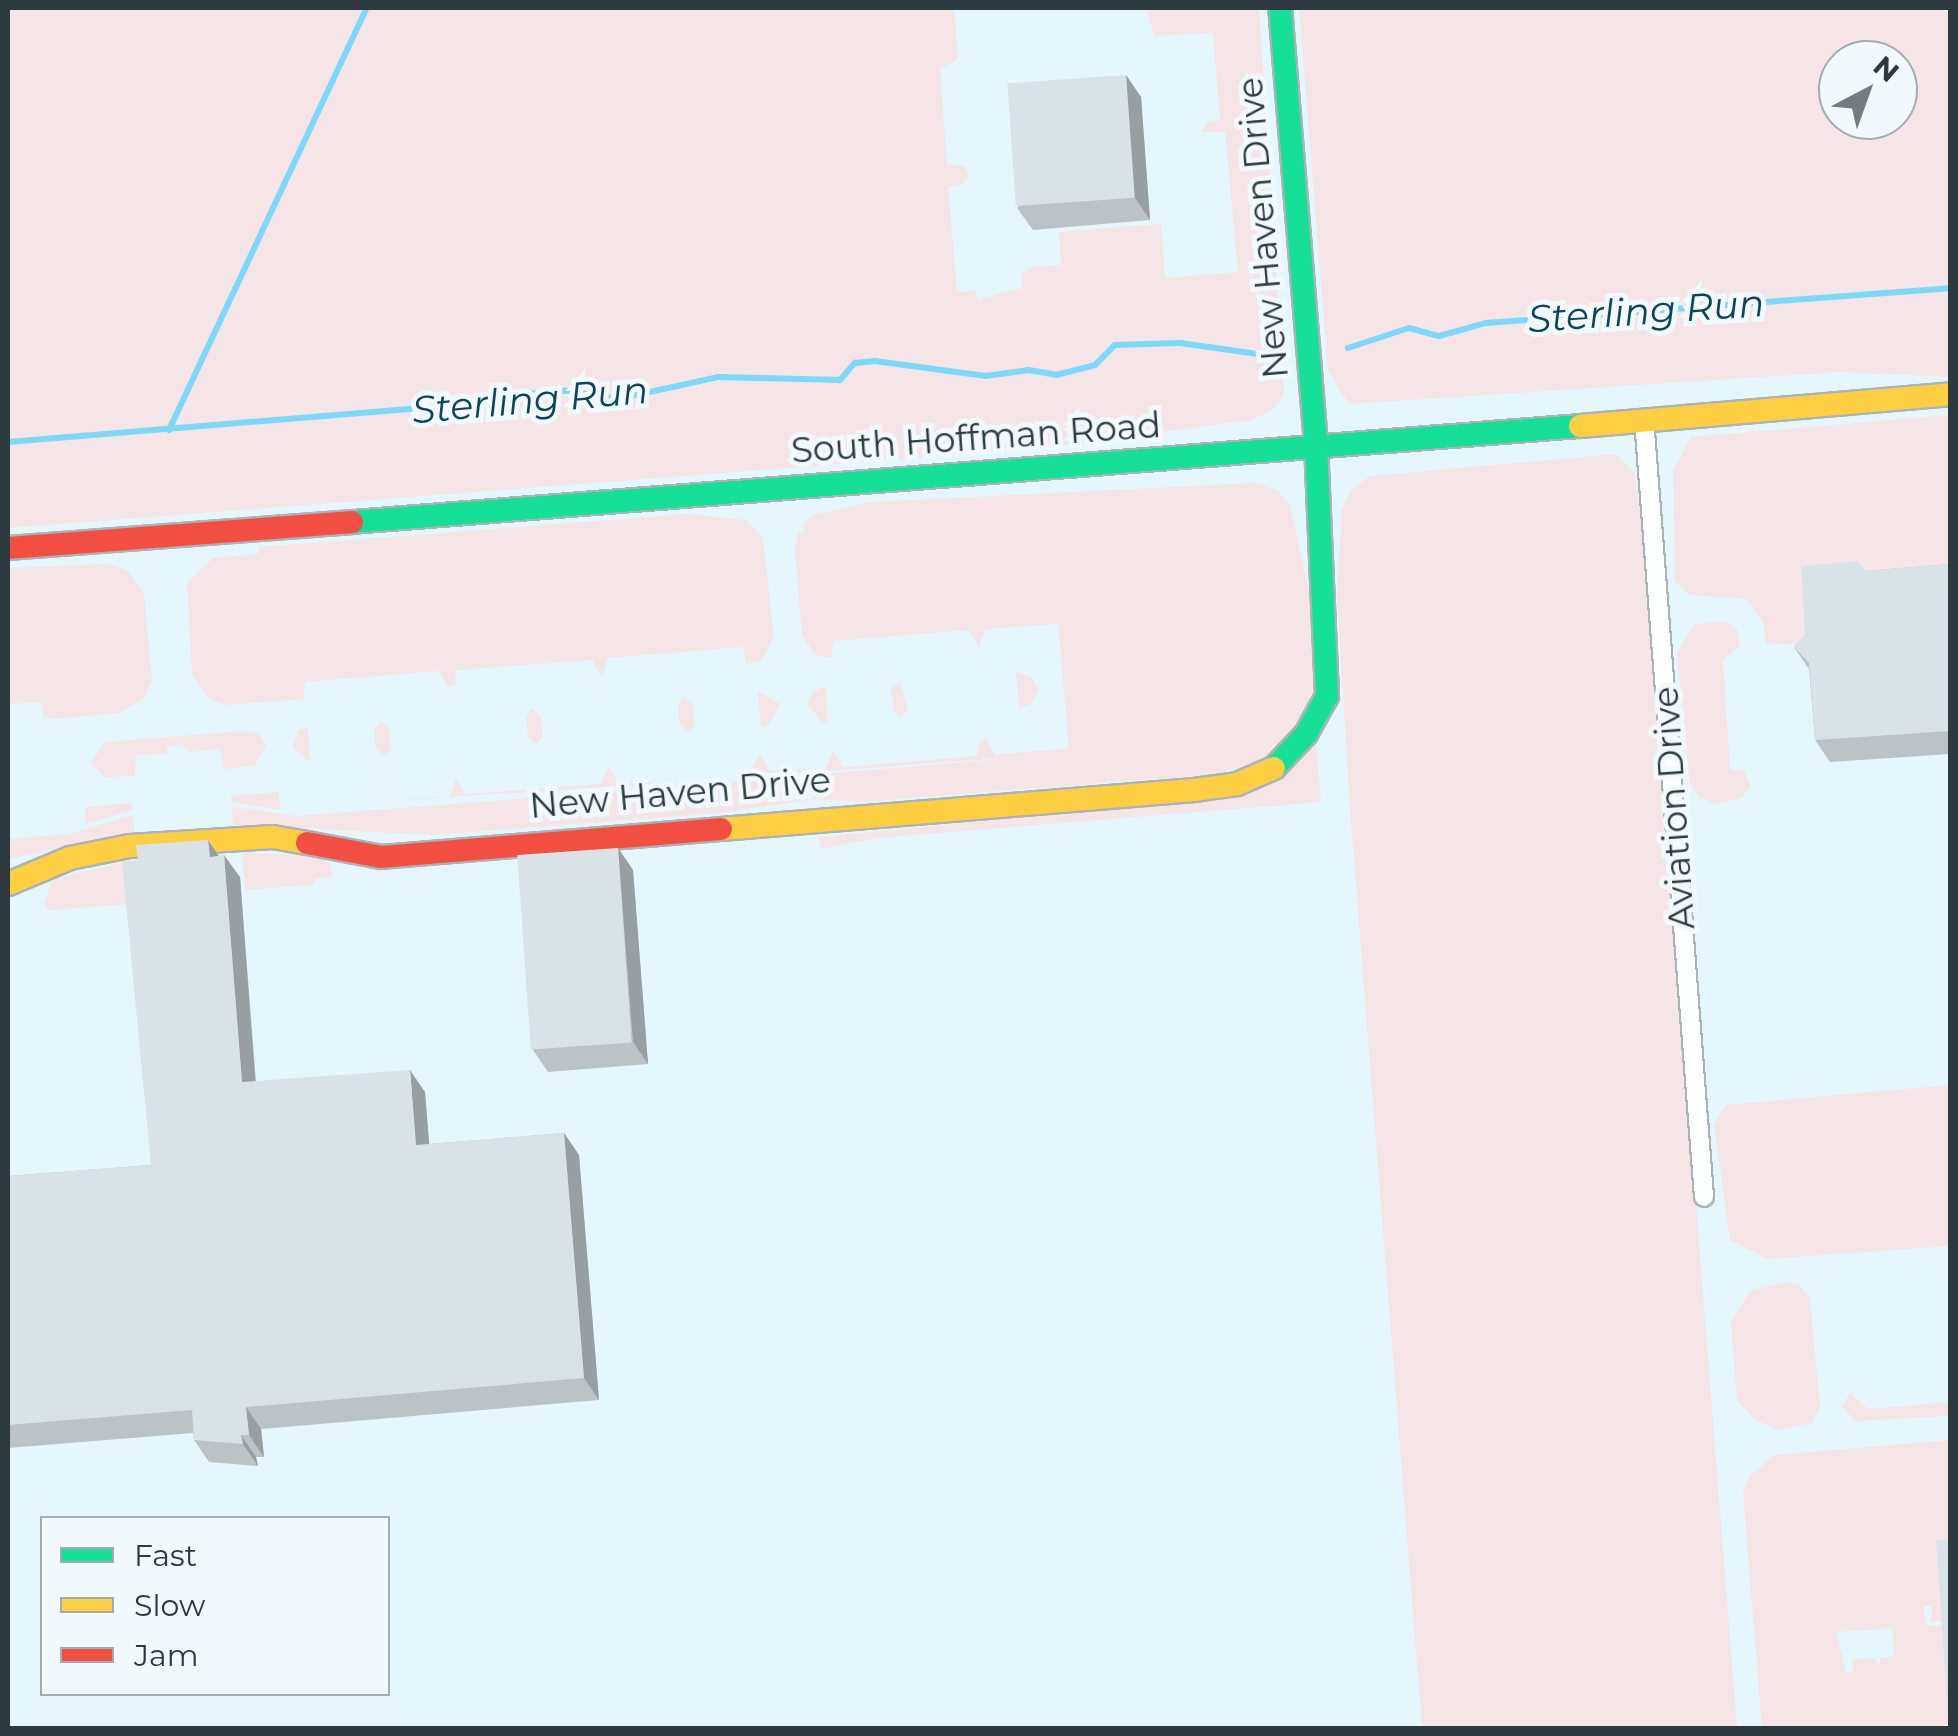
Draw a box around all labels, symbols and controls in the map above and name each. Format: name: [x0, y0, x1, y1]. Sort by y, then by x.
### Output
north arrow: [1818, 40, 1918, 140]
text: N: [1867, 49, 1906, 89]
street label: New Haven Drive: [1229, 76, 1297, 380]
water label: Sterling Run: [1526, 280, 1766, 342]
water label: Sterling Run: [410, 367, 650, 433]
street label: South Hoffman Road: [790, 404, 1162, 472]
street label: Aviation Drive: [1645, 685, 1703, 931]
street label: New Haven Drive: [528, 759, 832, 827]
legend: [40, 1516, 390, 1696]
text: Fast: [134, 1537, 197, 1574]
text: Slow: [134, 1587, 205, 1624]
text: Jam: [134, 1637, 199, 1674]

